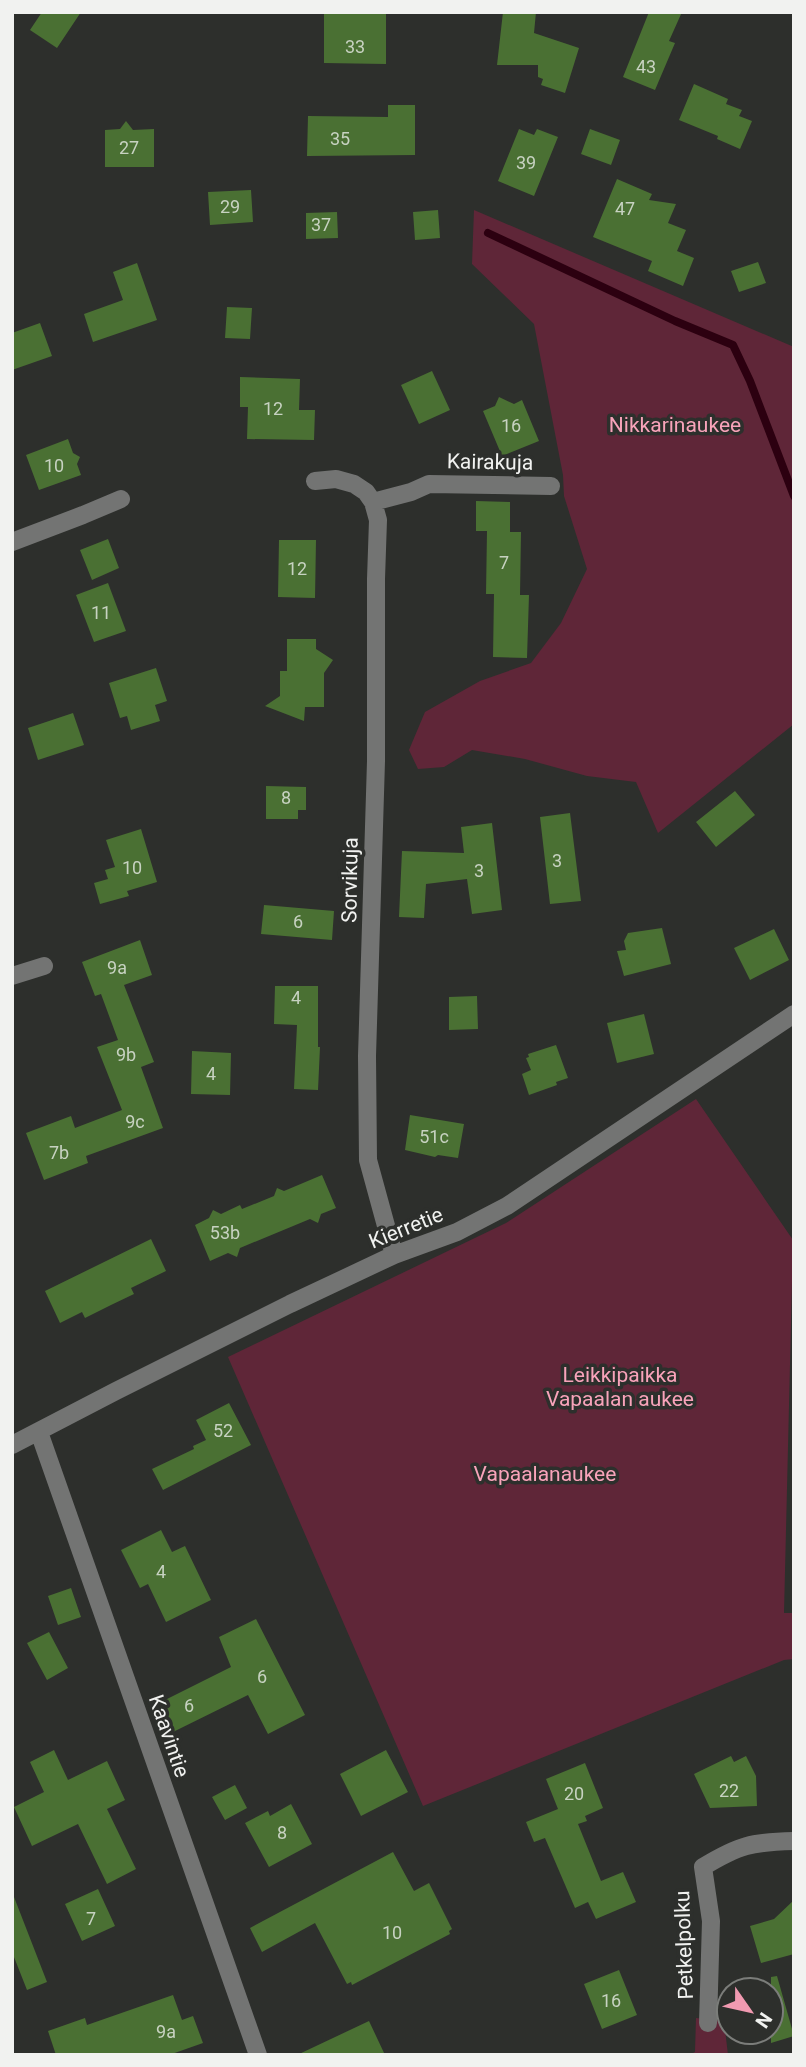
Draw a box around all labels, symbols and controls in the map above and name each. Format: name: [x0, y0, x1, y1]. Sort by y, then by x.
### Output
house number: 33: [345, 36, 365, 57]
house number: 43: [636, 56, 656, 77]
house number: 35: [330, 128, 350, 149]
house number: 27: [119, 137, 139, 158]
house number: 39: [516, 152, 536, 173]
house number: 29: [220, 196, 240, 217]
house number: 47: [615, 198, 635, 219]
house number: 37: [311, 214, 331, 235]
house number: 12: [263, 398, 283, 419]
park label: Nikkarinaukee: [609, 413, 741, 437]
house number: 16: [501, 415, 521, 436]
street label: Kairakuja: [447, 449, 533, 475]
house number: 10: [44, 455, 64, 476]
house number: 7: [499, 552, 509, 573]
house number: 12: [287, 558, 307, 579]
house number: 11: [91, 602, 111, 623]
house number: 8: [281, 787, 291, 808]
street label: Sorvikuja: [337, 837, 363, 923]
house number: 3: [552, 850, 562, 871]
house number: 10: [122, 857, 142, 878]
house number: 3: [474, 860, 484, 881]
house number: 6: [293, 911, 303, 932]
house number: 9a: [107, 957, 127, 978]
house number: 4: [291, 987, 301, 1008]
house number: 9b: [116, 1044, 136, 1065]
house number: 4: [206, 1063, 216, 1084]
house number: 9c: [125, 1111, 145, 1132]
house number: 51c: [419, 1126, 449, 1147]
house number: 7b: [49, 1142, 69, 1163]
street label: Kierretie: [365, 1202, 447, 1254]
house number: 53b: [210, 1222, 240, 1243]
park label: Leikkipaikka Vapaalan aukee: [546, 1363, 694, 1411]
house number: 52: [213, 1420, 233, 1441]
park label: Vapaalanaukee: [474, 1462, 616, 1486]
house number: 4: [156, 1561, 166, 1582]
house number: 6: [257, 1666, 267, 1687]
street label: Kaavintie: [144, 1692, 194, 1780]
house number: 6: [184, 1695, 194, 1716]
house number: 22: [719, 1780, 739, 1801]
house number: 20: [564, 1783, 584, 1804]
house number: 8: [277, 1822, 287, 1843]
street label: Petkelpolku: [670, 1890, 698, 2000]
house number: 7: [86, 1908, 96, 1929]
house number: 10: [382, 1922, 402, 1943]
north arrow: [715, 1976, 785, 2046]
house number: 16: [601, 1990, 621, 2011]
text: N: [750, 2008, 777, 2032]
house number: 9a: [156, 2021, 176, 2042]

